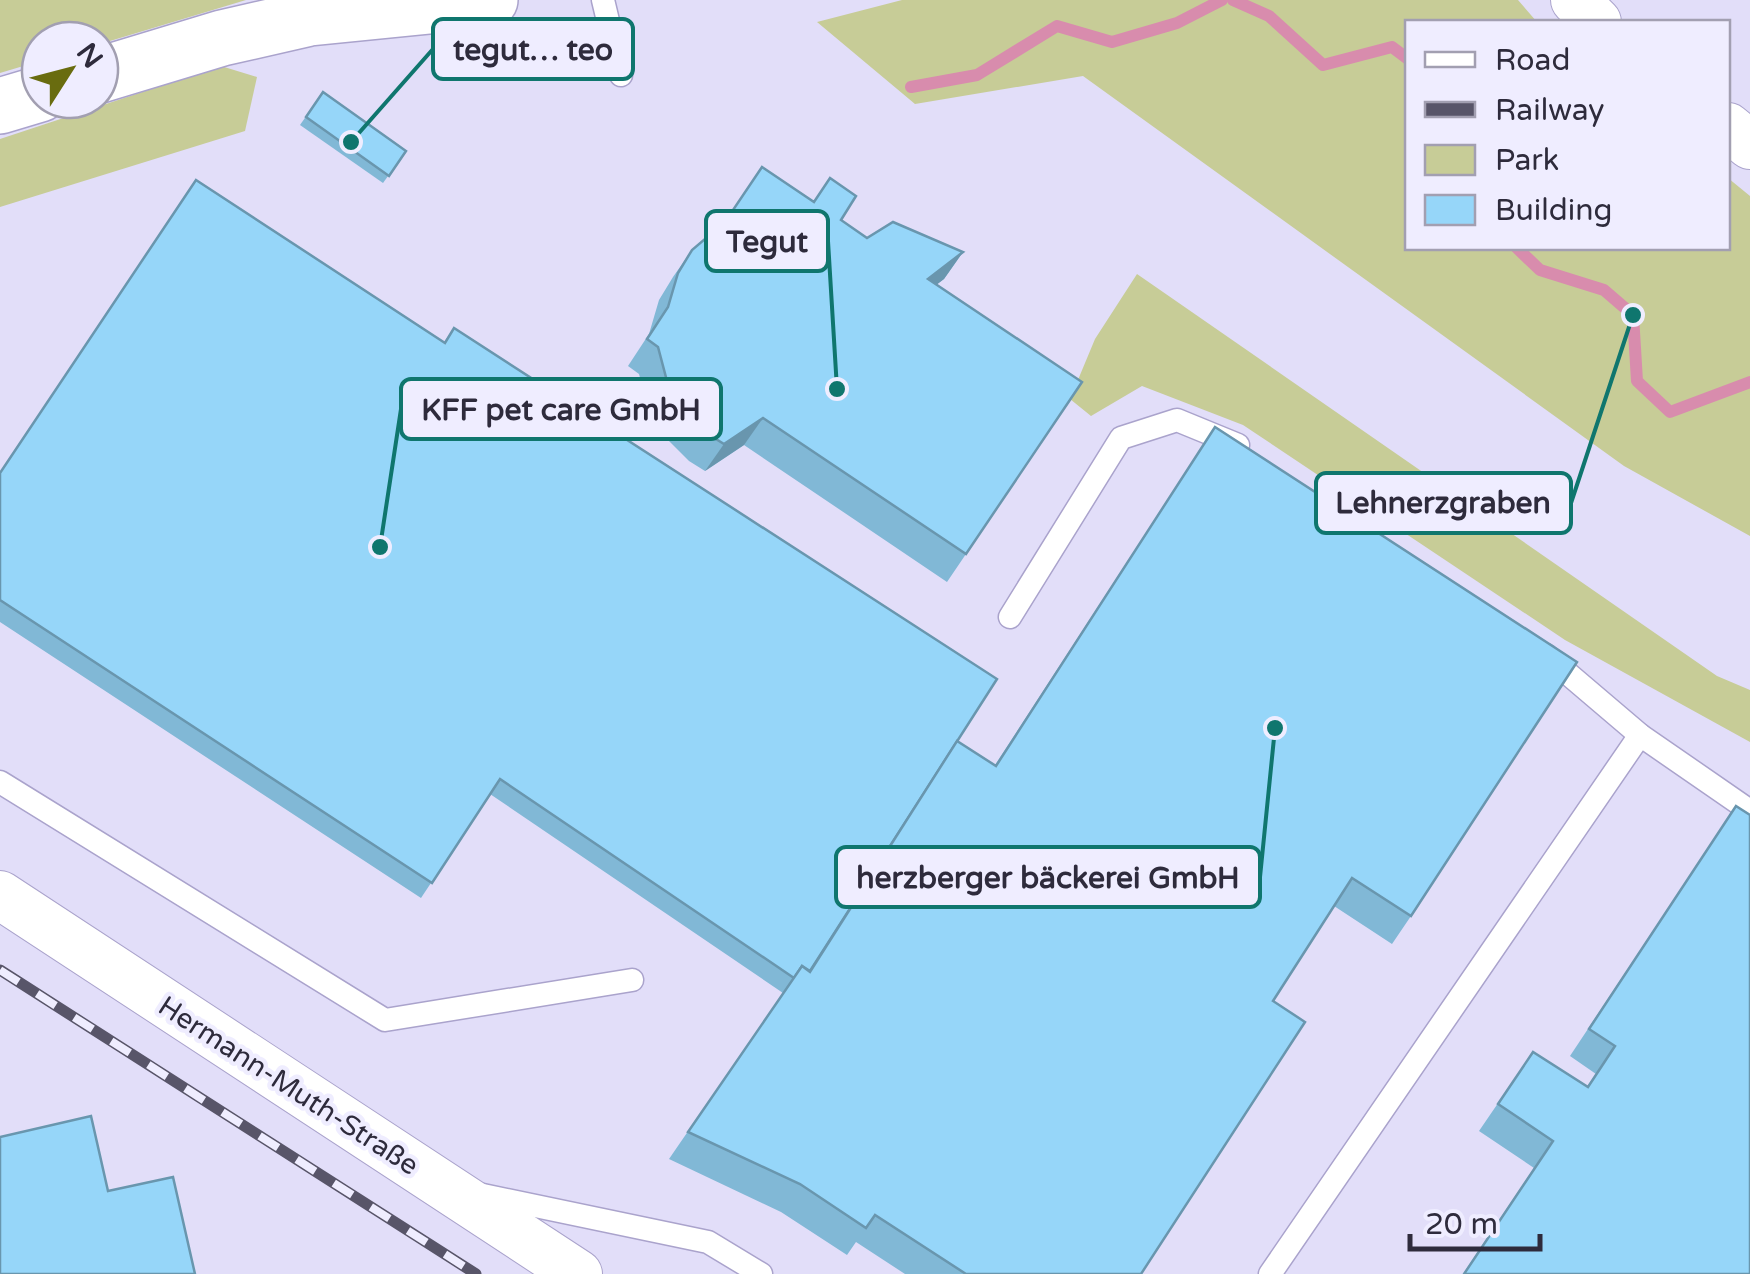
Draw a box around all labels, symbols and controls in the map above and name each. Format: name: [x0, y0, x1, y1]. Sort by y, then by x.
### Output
callout: tegut… teo: [433, 19, 633, 79]
north arrow: [20, 20, 120, 120]
legend: [1405, 20, 1730, 250]
text: tegut… teo: [453, 32, 613, 69]
text: N: [69, 37, 110, 75]
text: Road: [1495, 42, 1570, 79]
text: Railway: [1495, 92, 1604, 129]
text: Park: [1495, 142, 1559, 179]
text: Building: [1495, 192, 1612, 229]
callout: Tegut: [706, 211, 828, 271]
text: Tegut: [725, 224, 809, 261]
callout: KFF pet care GmbH: [401, 379, 721, 439]
text: KFF pet care GmbH: [421, 392, 701, 429]
callout: Lehnerzgraben: [1316, 473, 1571, 533]
text: Lehnerzgraben: [1335, 485, 1551, 522]
callout: herzberger bäckerei GmbH: [836, 847, 1260, 907]
text: herzberger bäckerei GmbH: [856, 860, 1240, 897]
street label: Hermann-Muth-Straße: [152, 989, 425, 1183]
scale bar: [1410, 1189, 1540, 1251]
text: 20 m: [1425, 1206, 1498, 1243]

